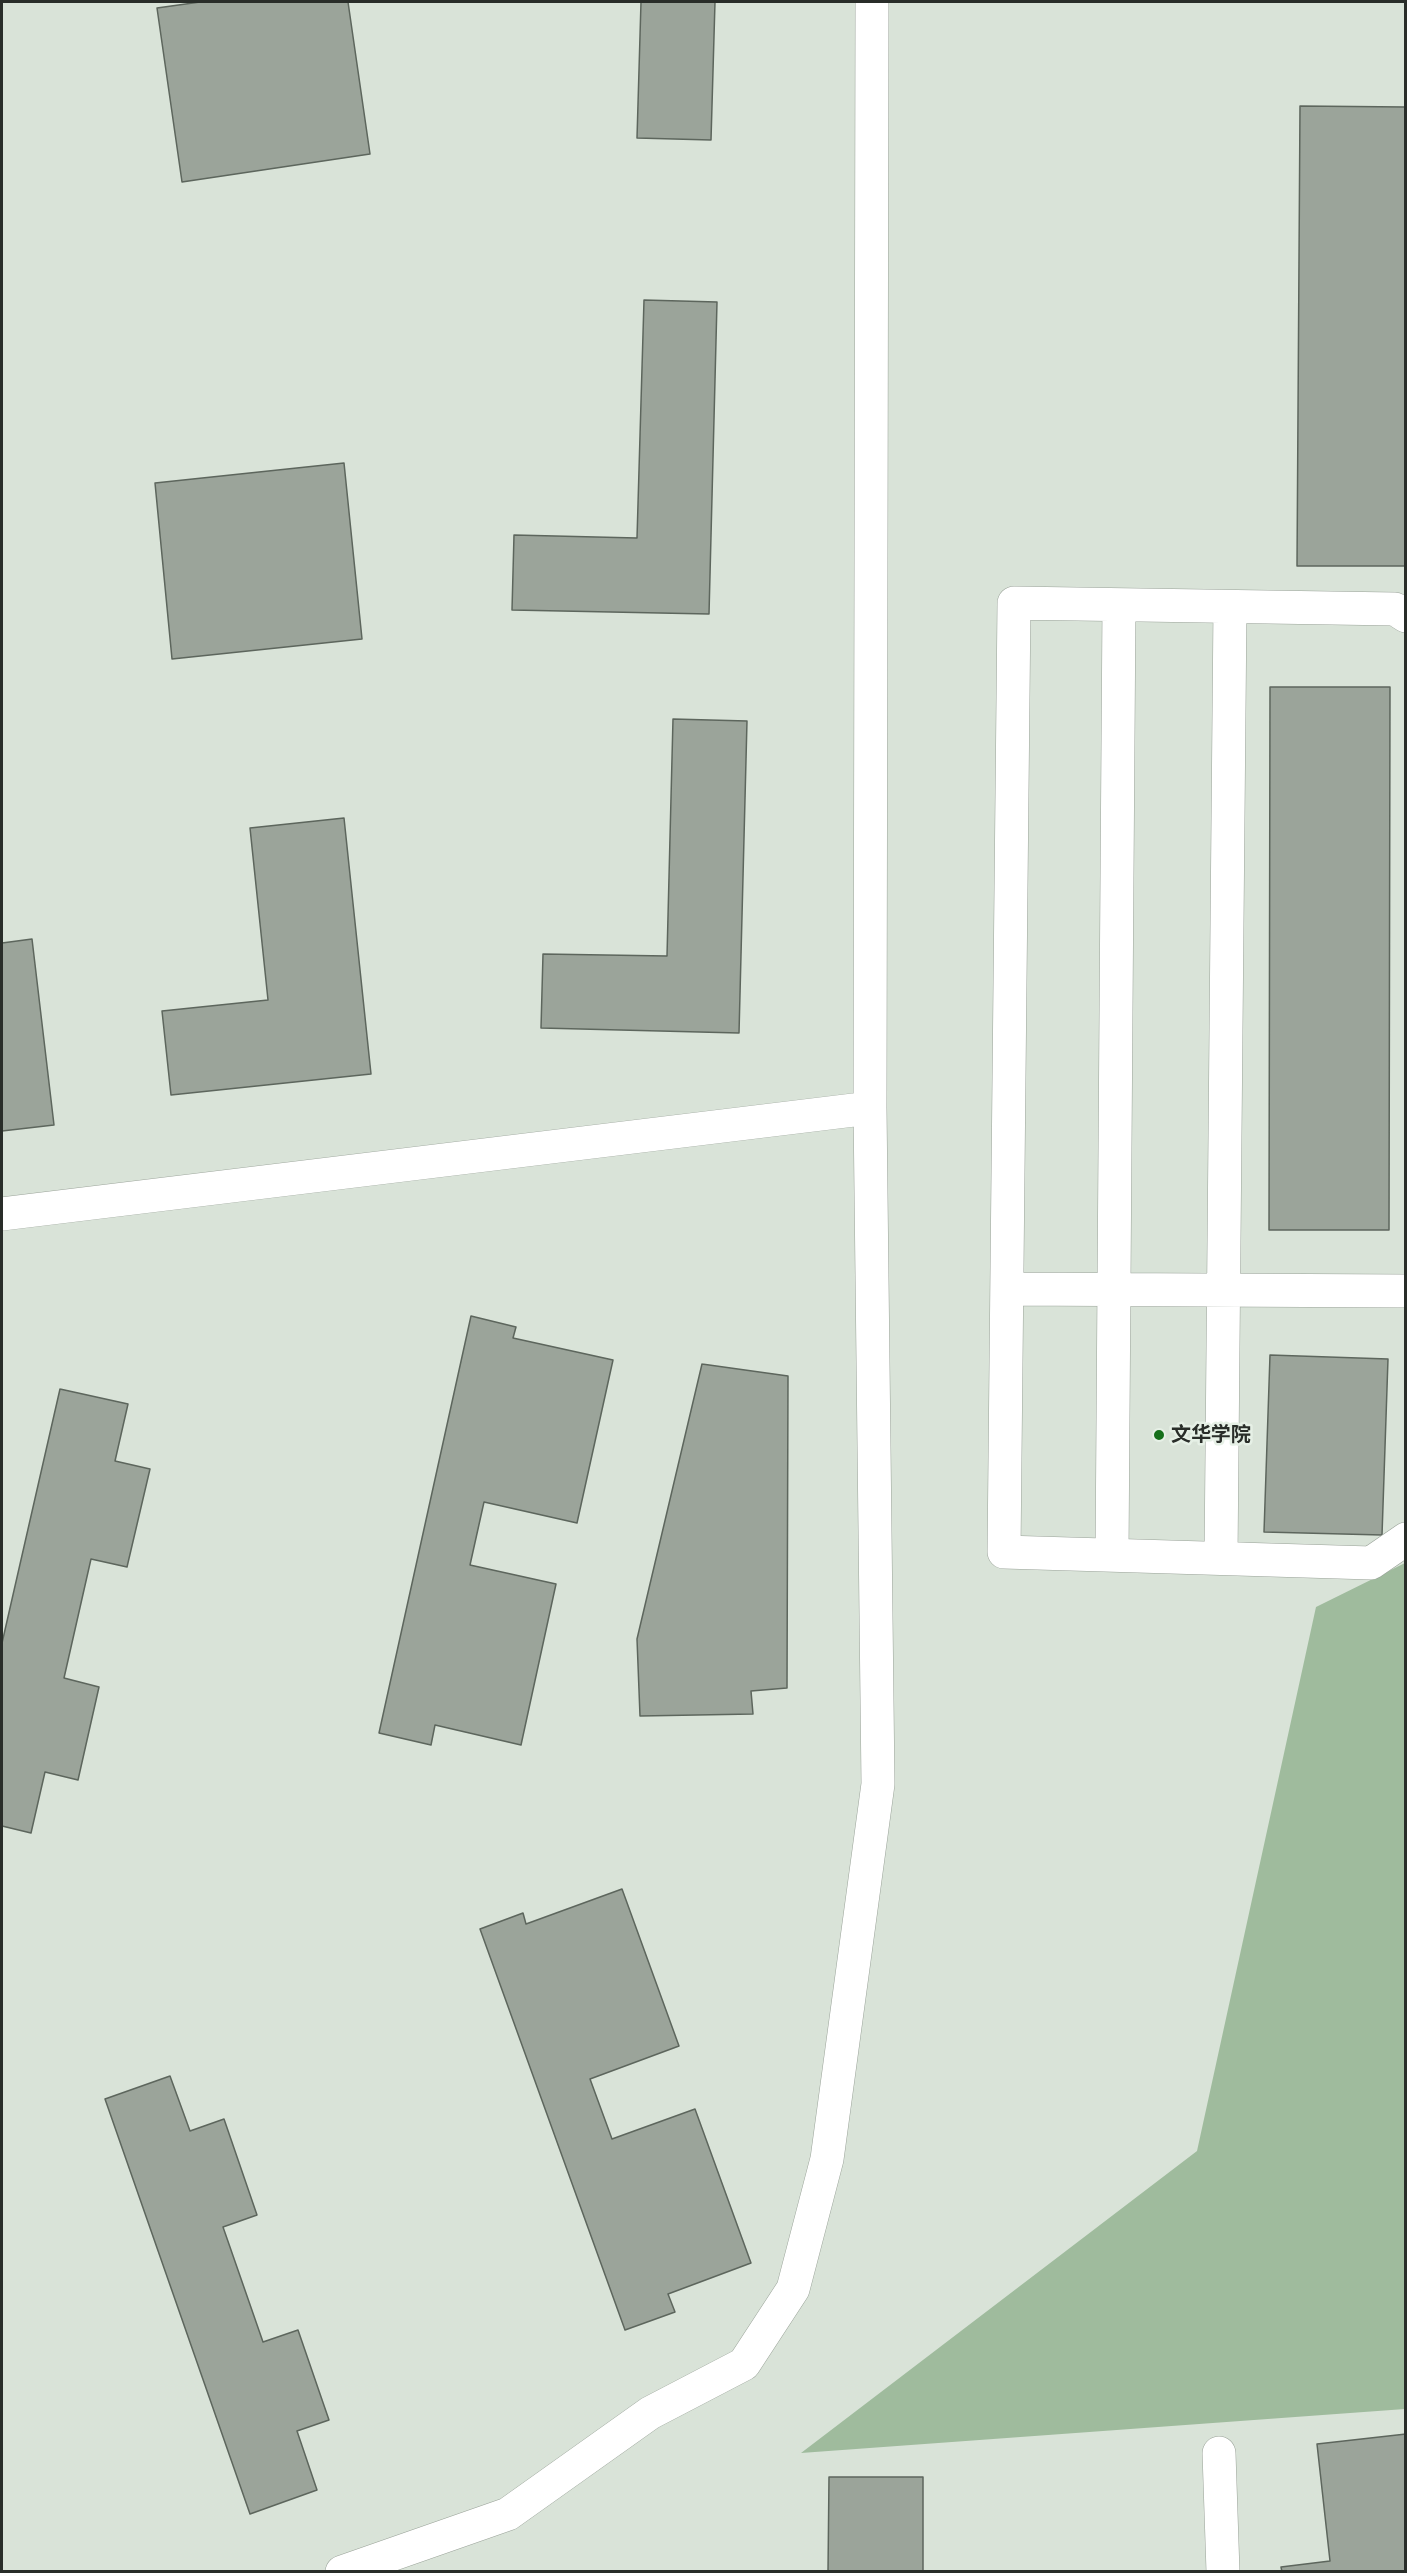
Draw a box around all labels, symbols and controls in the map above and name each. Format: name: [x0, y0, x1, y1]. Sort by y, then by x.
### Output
place label: 文华学院: [1171, 1423, 1251, 1447]
marker: 文华学院: [1152, 1428, 1166, 1442]

